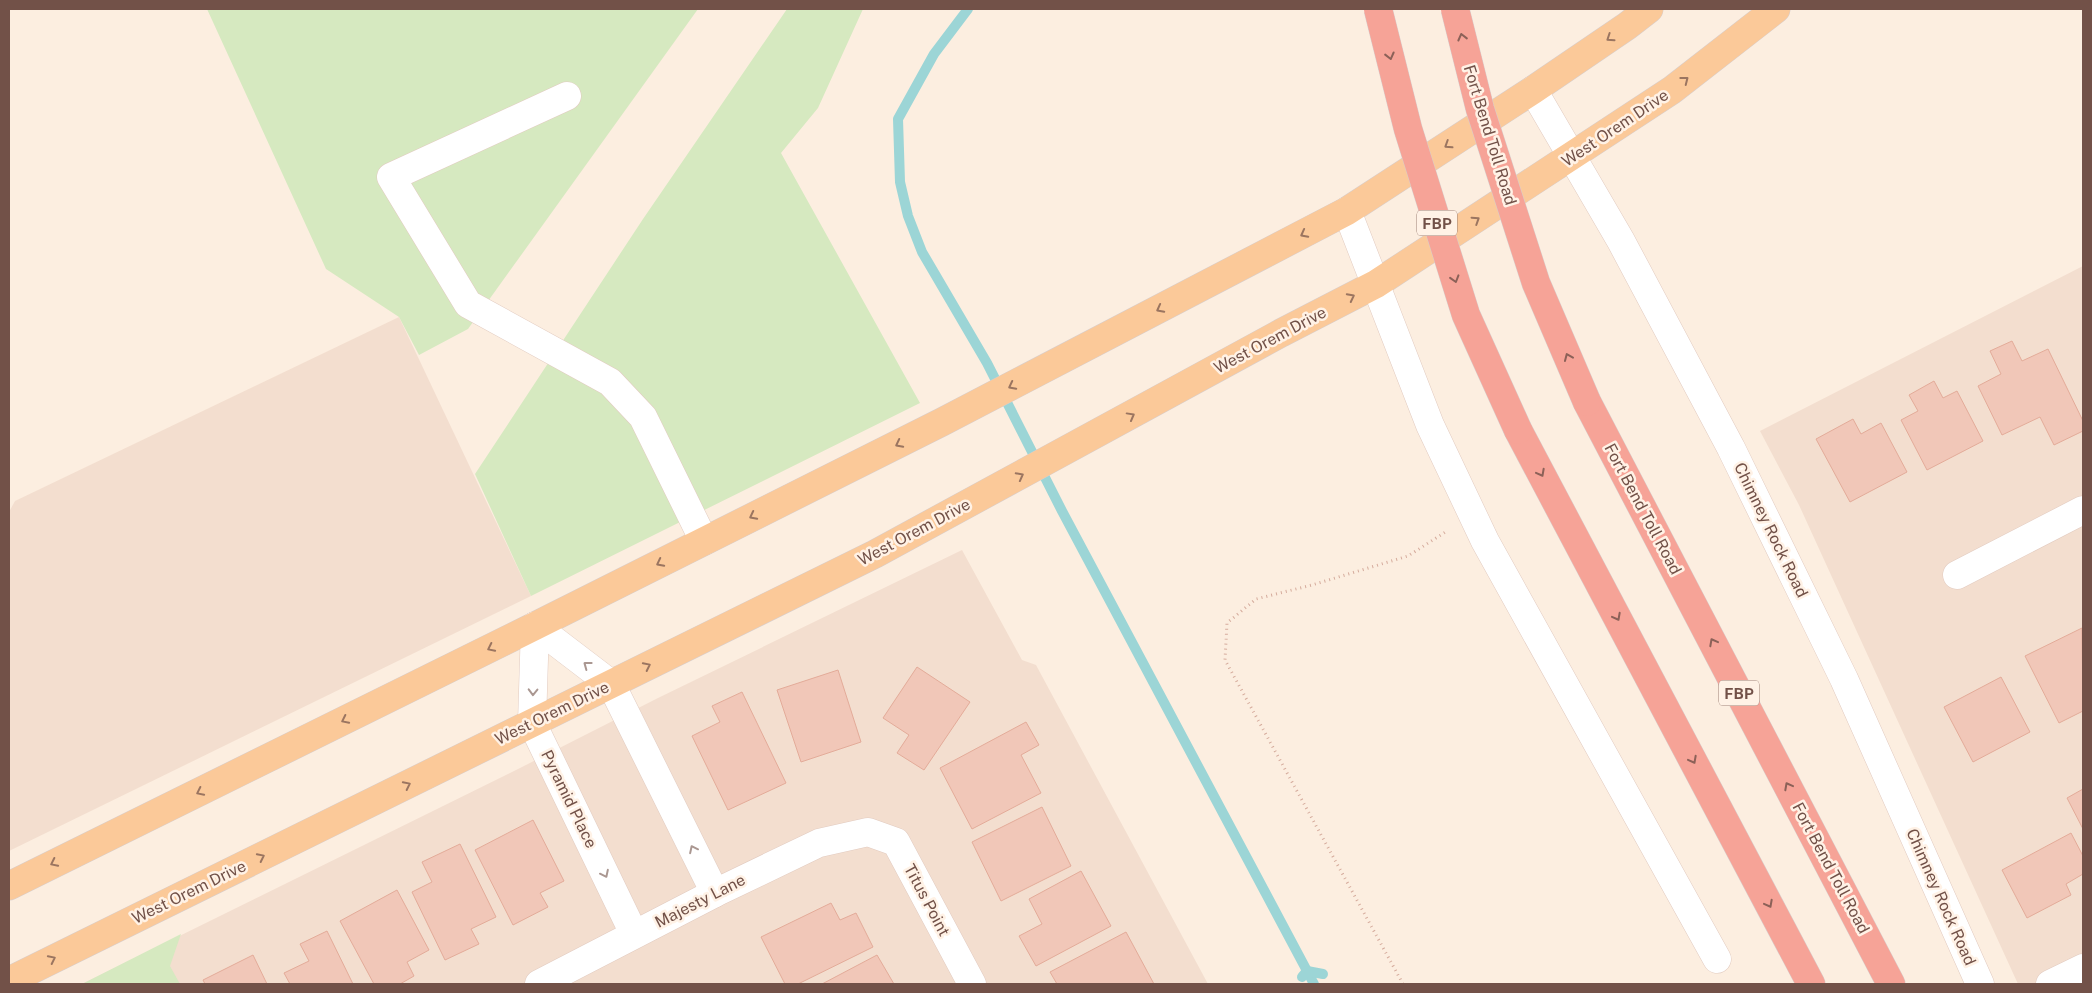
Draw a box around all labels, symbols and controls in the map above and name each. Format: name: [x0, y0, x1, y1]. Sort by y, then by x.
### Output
one-way arrow: [1457, 32, 1468, 41]
one-way arrow: [1606, 32, 1615, 41]
one-way arrow: [1384, 52, 1395, 61]
street label: Fort Bend Toll Road: [1460, 63, 1520, 207]
one-way arrow: [1679, 78, 1688, 86]
street label: West Orem Drive: [1558, 85, 1672, 171]
one-way arrow: [1445, 139, 1454, 148]
road number: FBP: [1417, 210, 1457, 236]
one-way arrow: [1470, 216, 1479, 226]
one-way arrow: [1300, 228, 1309, 238]
one-way arrow: [1449, 274, 1459, 283]
one-way arrow: [1346, 293, 1355, 303]
street label: West Orem Drive: [1211, 302, 1329, 378]
one-way arrow: [1156, 303, 1165, 313]
one-way arrow: [1563, 353, 1574, 362]
one-way arrow: [1009, 380, 1018, 390]
one-way arrow: [1126, 412, 1135, 422]
one-way arrow: [895, 438, 904, 448]
street label: Fort Bend Toll Road: [1600, 440, 1686, 578]
street label: Chimney Rock Road: [1730, 459, 1812, 601]
one-way arrow: [1534, 468, 1544, 477]
one-way arrow: [1015, 472, 1024, 482]
street label: West Orem Drive: [855, 494, 973, 570]
one-way arrow: [750, 510, 759, 520]
one-way arrow: [657, 557, 666, 567]
one-way arrow: [1611, 612, 1621, 621]
one-way arrow: [1709, 638, 1719, 647]
one-way arrow: [487, 642, 496, 652]
one-way arrow: [642, 662, 651, 673]
one-way arrow: [584, 663, 593, 671]
street label: West Orem Drive: [492, 677, 612, 749]
road number: FBP: [1719, 680, 1759, 706]
one-way arrow: [528, 689, 538, 697]
one-way arrow: [341, 714, 350, 724]
street label: Pyramid Place: [537, 747, 601, 851]
one-way arrow: [1687, 755, 1697, 764]
one-way arrow: [402, 781, 411, 791]
one-way arrow: [1784, 782, 1794, 791]
one-way arrow: [196, 786, 205, 796]
street label: Fort Bend Toll Road: [1788, 799, 1874, 937]
street label: Chimney Rock Road: [1902, 826, 1980, 968]
one-way arrow: [689, 845, 699, 854]
one-way arrow: [256, 853, 265, 863]
street label: West Orem Drive: [129, 856, 249, 928]
one-way arrow: [50, 857, 59, 868]
street label: Titus Point: [900, 861, 954, 939]
one-way arrow: [598, 868, 608, 877]
street label: Majesty Lane: [652, 870, 748, 932]
one-way arrow: [1763, 899, 1773, 908]
one-way arrow: [47, 956, 56, 966]

